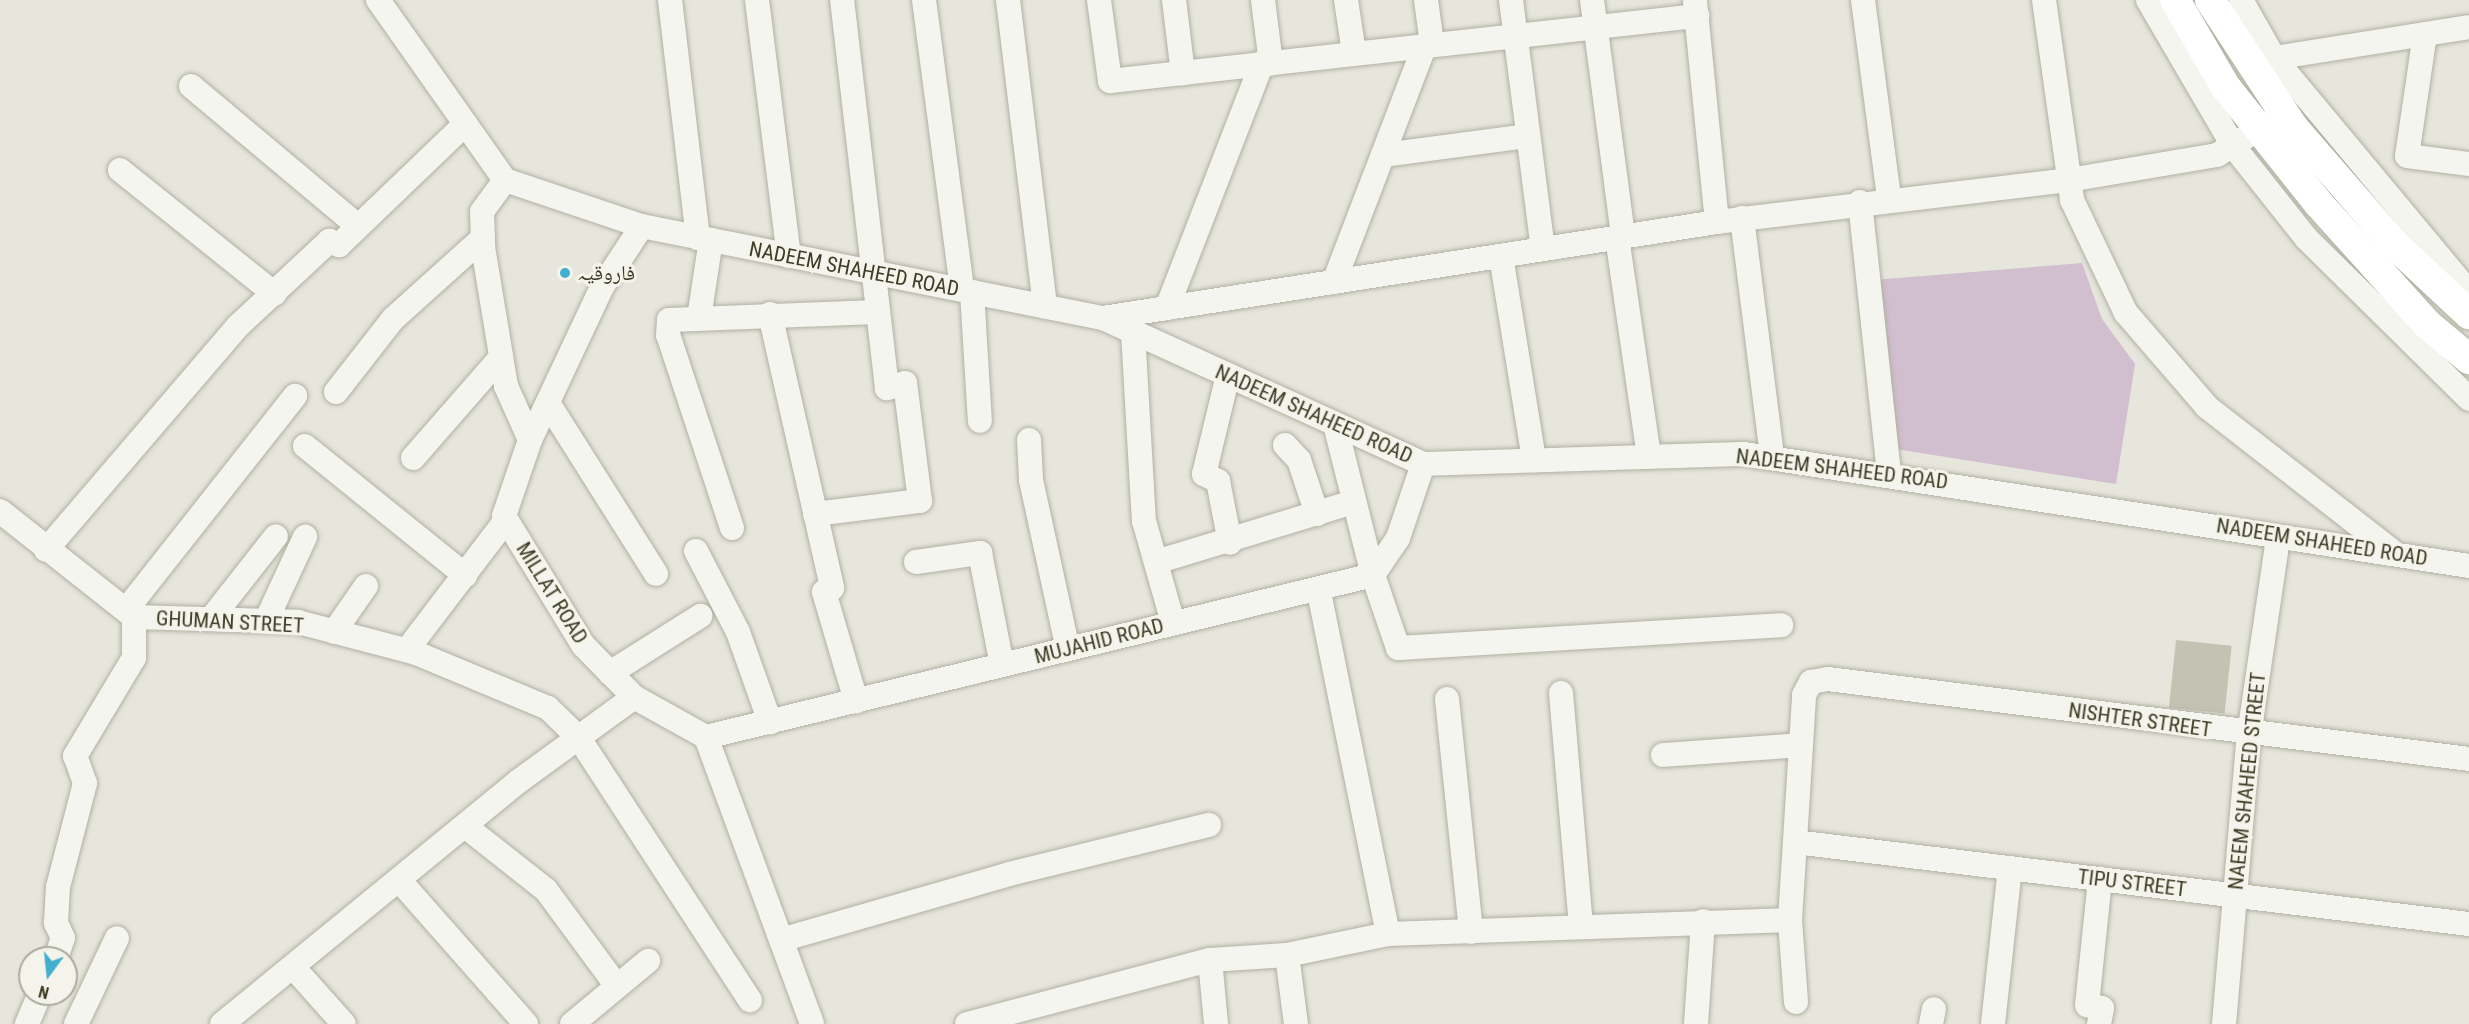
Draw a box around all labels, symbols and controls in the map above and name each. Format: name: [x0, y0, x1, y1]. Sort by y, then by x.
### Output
street label: NADEEM SHAHEED ROAD: [747, 236, 961, 302]
place label: فاروقیہ: [577, 260, 635, 286]
marker: فاروقیہ: [558, 266, 572, 280]
street label: NADEEM SHAHEED ROAD: [1211, 359, 1417, 469]
street label: NADEEM SHAHEED ROAD: [1735, 443, 1949, 495]
street label: NADEEM SHAHEED ROAD: [2215, 513, 2429, 571]
street label: MILLAT ROAD: [511, 537, 593, 649]
street label: GHUMAN STREET: [155, 606, 305, 638]
street label: MUJAHID ROAD: [1032, 613, 1166, 669]
street label: NAEEM SHAHEED STREET: [2223, 671, 2271, 891]
street label: NISHTER STREET: [2067, 697, 2213, 743]
street label: TIPU STREET: [2076, 864, 2188, 902]
north arrow: [18, 946, 78, 1006]
text: N: [37, 981, 51, 1002]

